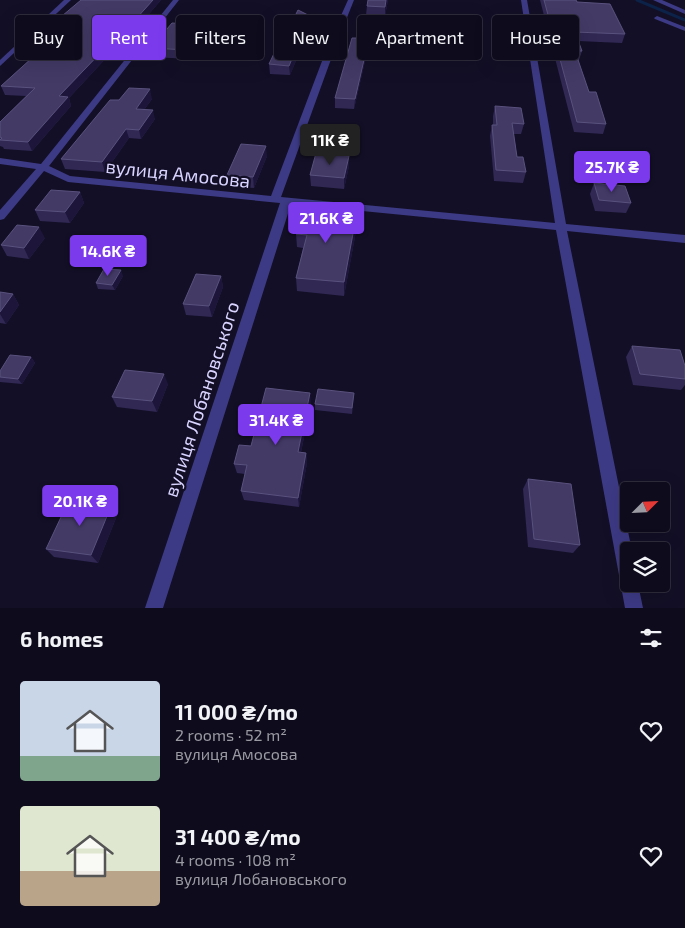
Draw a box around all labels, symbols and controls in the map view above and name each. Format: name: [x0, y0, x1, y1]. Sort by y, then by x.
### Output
chip: Buy: [15, 15, 82, 60]
chip: Rent: [92, 15, 166, 60]
chip: Filters: [176, 15, 264, 60]
chip: New: [274, 15, 347, 60]
chip: Apartment: [357, 15, 482, 60]
chip: House: [492, 15, 579, 60]
pin: 11K ₴: [295, 124, 365, 166]
text: 11K ₴: [311, 130, 349, 149]
pin: 25.7K ₴: [566, 150, 658, 193]
street label: вулиця Амосова: [104, 154, 252, 193]
text: 25.7K ₴: [585, 157, 639, 176]
pin: 21.6K ₴: [280, 202, 372, 244]
text: 21.6K ₴: [299, 208, 353, 227]
pin: 14.6K ₴: [62, 234, 154, 277]
text: 14.6K ₴: [81, 241, 135, 260]
street label: вулиця Лобановського: [159, 298, 244, 500]
pin: 31.4K ₴: [230, 404, 322, 446]
text: 31.4K ₴: [249, 410, 303, 429]
north arrow: [620, 482, 670, 532]
map controls: [620, 482, 670, 592]
pin: 20.1K ₴: [34, 484, 126, 527]
text: 20.1K ₴: [53, 491, 107, 510]
button: layers: [620, 542, 670, 592]
icon: filters: [637, 624, 665, 652]
text: 6 homes: [20, 626, 103, 651]
text: 11 000 ₴/mo: [175, 699, 298, 724]
icon: home: [60, 701, 120, 761]
icon: heart: [637, 717, 665, 745]
text: 2 rooms · 52 m²: [175, 725, 287, 744]
text: вулиця Амосова: [175, 744, 297, 763]
text: 31 400 ₴/mo: [175, 824, 301, 849]
icon: home: [60, 826, 120, 886]
icon: heart: [637, 842, 665, 870]
text: 4 rooms · 108 m²: [175, 850, 296, 869]
text: вулиця Лобановського: [175, 869, 347, 888]

